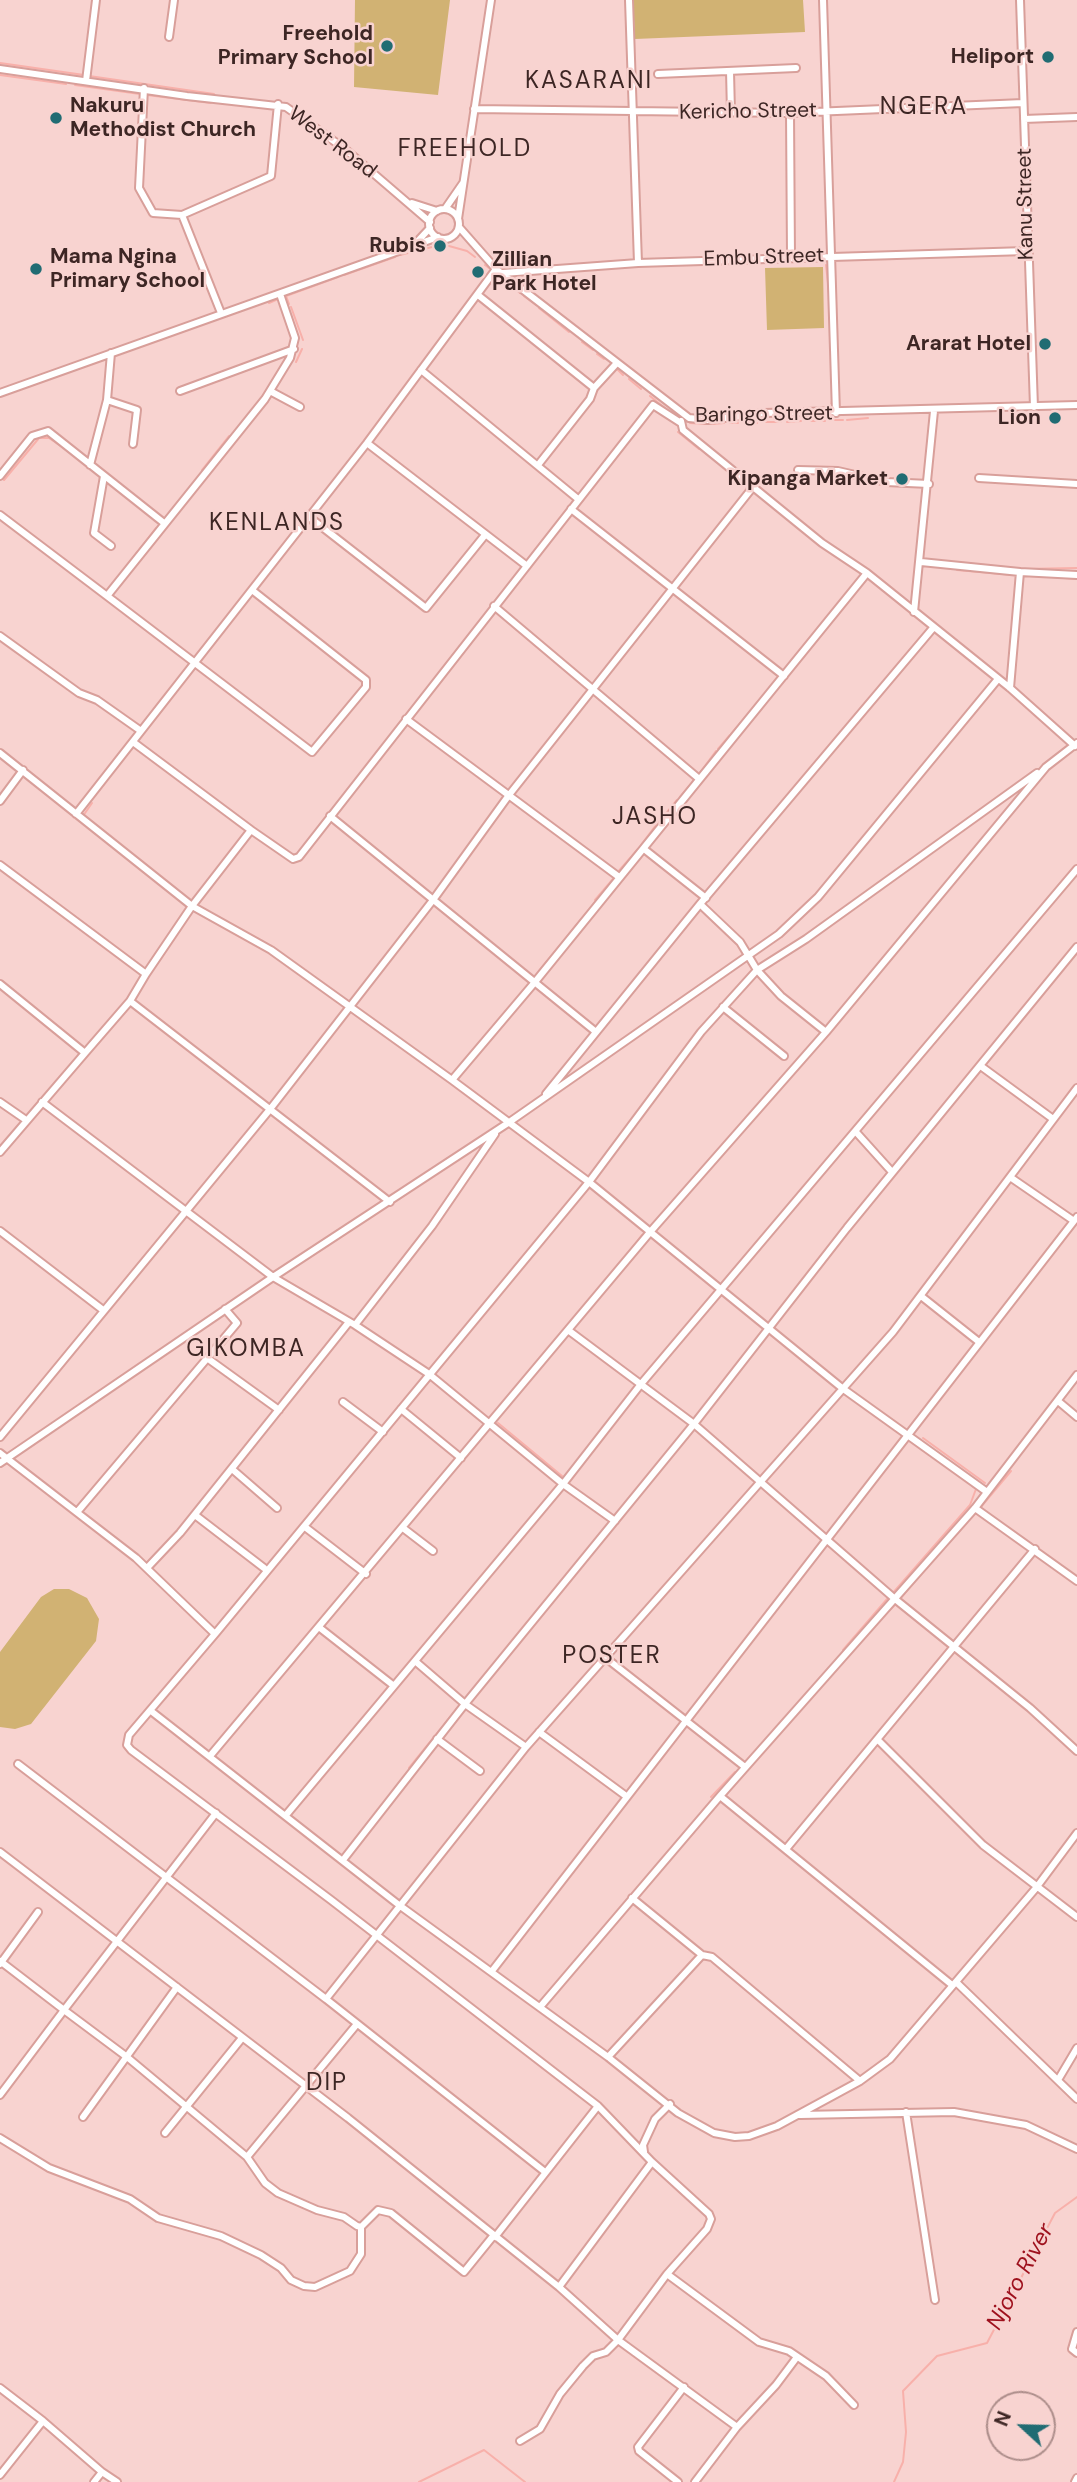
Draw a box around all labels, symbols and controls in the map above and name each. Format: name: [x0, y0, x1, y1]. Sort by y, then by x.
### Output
place label: Freehold Primary School: [218, 21, 373, 71]
marker: Freehold Primary School: [379, 38, 395, 54]
place label: Heliport: [951, 44, 1034, 70]
marker: Heliport: [1040, 49, 1056, 65]
district label: KASARANI: [526, 68, 652, 96]
place label: Nakuru Methodist Church: [70, 93, 256, 143]
district label: NGERA: [880, 94, 968, 122]
street label: Kericho Street: [679, 98, 817, 126]
street label: West Road: [283, 102, 381, 184]
marker: Nakuru Methodist Church: [48, 110, 64, 126]
district label: FREEHOLD: [399, 136, 531, 164]
street label: Kanu Street: [1012, 148, 1040, 260]
place label: Rubis: [369, 233, 426, 259]
marker: Rubis: [432, 238, 448, 254]
street label: Embu Street: [703, 243, 825, 273]
place label: Mama Ngina Primary School: [50, 244, 205, 294]
place label: Zillian Park Hotel: [492, 247, 597, 297]
marker: Mama Ngina Primary School: [28, 261, 44, 277]
marker: Zillian Park Hotel: [470, 264, 486, 280]
place label: Ararat Hotel: [906, 331, 1031, 357]
marker: Ararat Hotel: [1037, 336, 1053, 352]
street label: Baringo Street: [695, 401, 833, 429]
place label: Lion: [998, 405, 1041, 431]
marker: Lion: [1047, 410, 1063, 426]
place label: Kipanga Market: [727, 466, 888, 492]
marker: Kipanga Market: [894, 471, 910, 487]
district label: KENLANDS: [210, 510, 344, 538]
district label: JASHO: [613, 804, 697, 832]
district label: GIKOMBA: [187, 1336, 305, 1364]
district label: POSTER: [563, 1643, 661, 1671]
district label: DIP: [306, 2070, 348, 2098]
water label: Njoro River: [981, 2219, 1061, 2335]
north arrow: [986, 2391, 1056, 2461]
text: N: [989, 2408, 1017, 2430]

